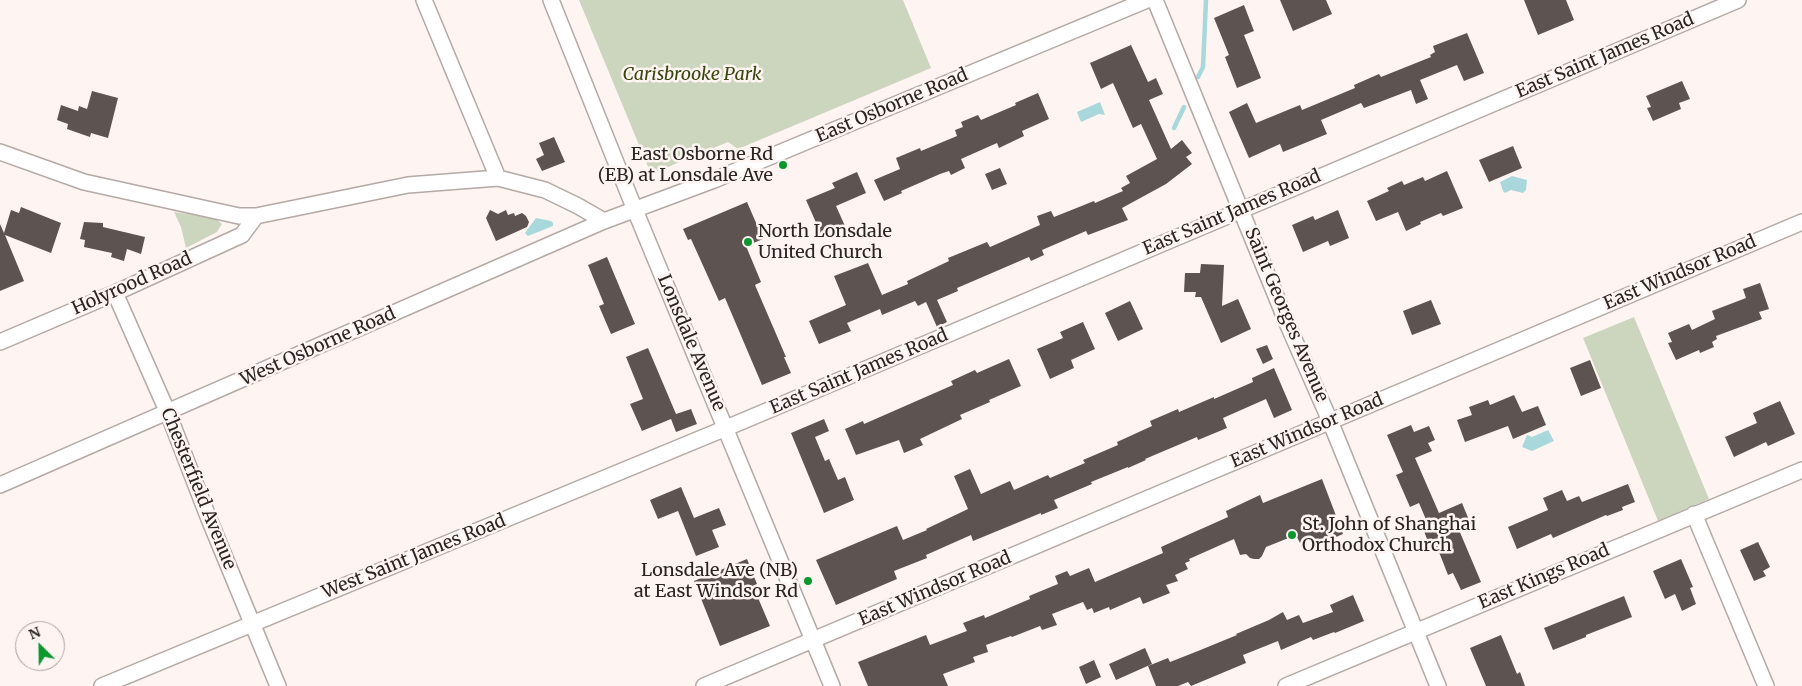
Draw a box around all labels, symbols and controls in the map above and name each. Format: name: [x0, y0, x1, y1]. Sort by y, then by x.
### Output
street label: East Saint James Road: [1513, 9, 1697, 103]
park label: Carisbrooke Park: [622, 64, 762, 86]
street label: East Osborne Road: [813, 64, 971, 148]
place label: East Osborne Rd (EB) at Lonsdale Ave: [598, 144, 773, 186]
marker: East Osborne Rd (EB) at Lonsdale Ave: [777, 159, 789, 171]
street label: East Saint James Road: [1140, 166, 1324, 260]
place label: North Lonsdale United Church: [758, 221, 892, 264]
street label: Saint Georges Avenue: [1239, 225, 1333, 405]
street label: East Windsor Road: [1600, 231, 1760, 315]
marker: North Lonsdale United Church: [742, 236, 754, 248]
street label: Holyrood Road: [69, 248, 195, 320]
street label: Lonsdale Avenue: [653, 272, 729, 414]
street label: West Osborne Road: [237, 303, 399, 391]
street label: East Saint James Road: [767, 325, 951, 419]
street label: East Windsor Road: [1227, 389, 1387, 473]
street label: Chesterfield Avenue: [156, 405, 240, 573]
street label: West Saint James Road: [319, 510, 509, 604]
place label: St. John of Shanghai Orthodox Church: [1302, 514, 1476, 556]
marker: St. John of Shanghai Orthodox Church: [1286, 529, 1298, 541]
street label: East Kings Road: [1475, 540, 1613, 614]
street label: East Windsor Road: [855, 547, 1015, 631]
place label: Lonsdale Ave (NB) at East Windsor Rd: [634, 560, 798, 602]
marker: Lonsdale Ave (NB) at East Windsor Rd: [802, 575, 814, 587]
north arrow: [15, 621, 65, 671]
text: N: [26, 623, 43, 644]

